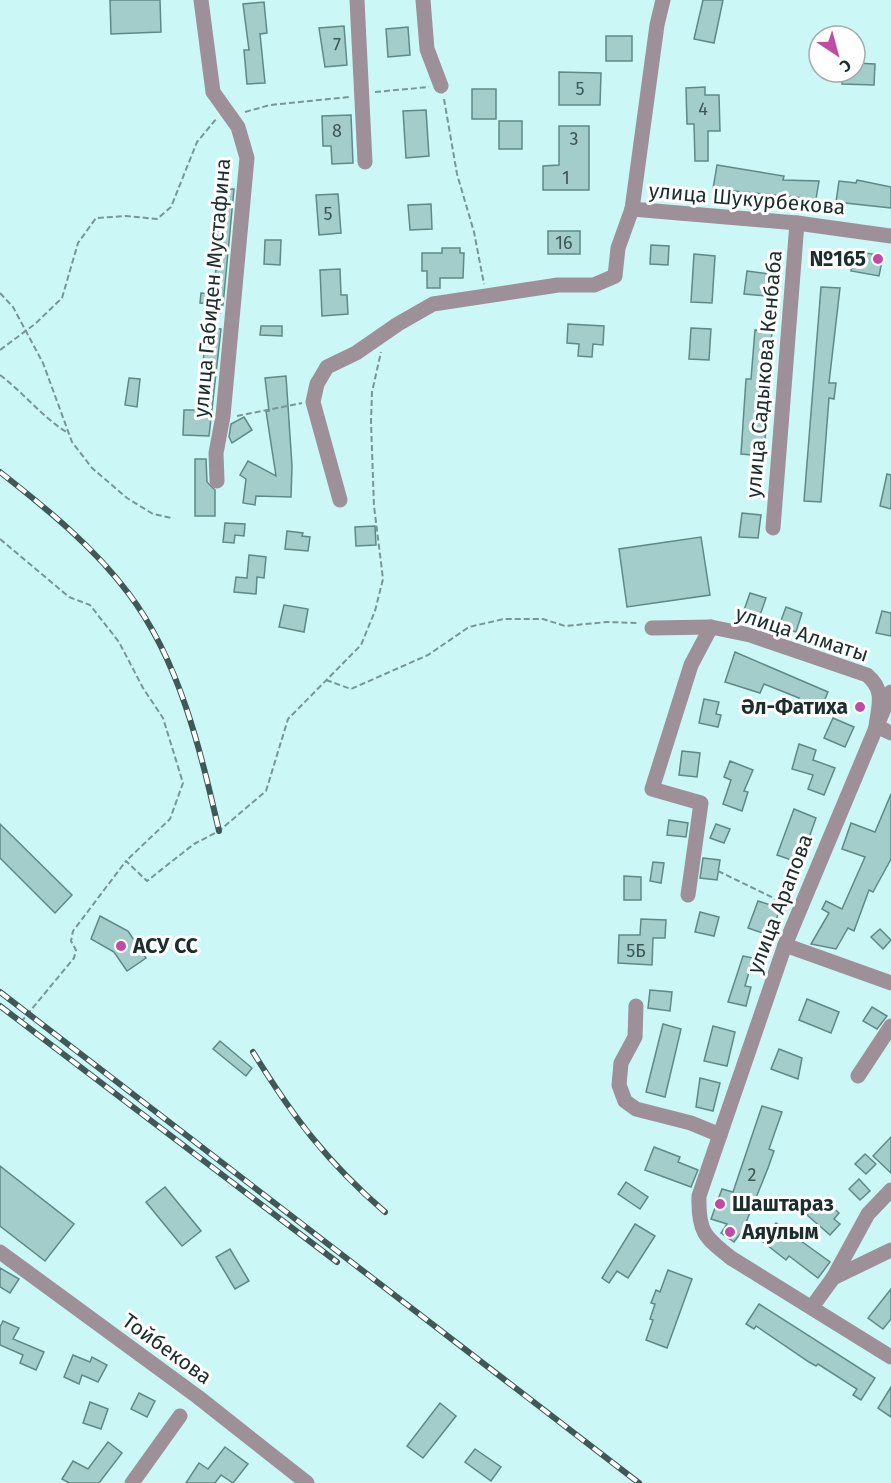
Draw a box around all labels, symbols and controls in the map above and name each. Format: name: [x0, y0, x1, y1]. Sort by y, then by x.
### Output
north arrow: [807, 24, 867, 84]
house number: 7: [333, 34, 341, 56]
text: С: [836, 55, 855, 77]
house number: 5: [575, 78, 585, 100]
house number: 4: [698, 98, 708, 120]
house number: 8: [332, 120, 342, 142]
house number: 3: [570, 128, 578, 150]
street label: улица Габиден Мустафина: [188, 157, 236, 419]
house number: 1: [562, 167, 570, 189]
street label: улица Шукурбекова: [648, 177, 846, 221]
house number: 5: [323, 203, 333, 225]
house number: 16: [555, 232, 573, 254]
place label: №165: [809, 246, 866, 272]
street label: улица Садыкова Кенбаба: [740, 249, 788, 499]
marker: №165: [871, 252, 885, 266]
street label: улица Алматы: [732, 600, 872, 668]
place label: Әл-Фатиха: [741, 694, 848, 720]
marker: Әл-Фатиха: [853, 700, 867, 714]
street label: улица Арапова: [741, 830, 819, 978]
place label: АСУ СС: [132, 933, 198, 959]
marker: АСУ СС: [114, 939, 128, 953]
house number: 5Б: [626, 940, 646, 962]
house number: 2: [748, 1164, 757, 1186]
place label: Шаштараз: [732, 1191, 834, 1217]
marker: Шаштараз: [713, 1197, 727, 1211]
place label: Аяулым: [741, 1219, 819, 1245]
marker: Аяулым: [723, 1225, 737, 1239]
street label: Тойбекова: [117, 1308, 217, 1390]

